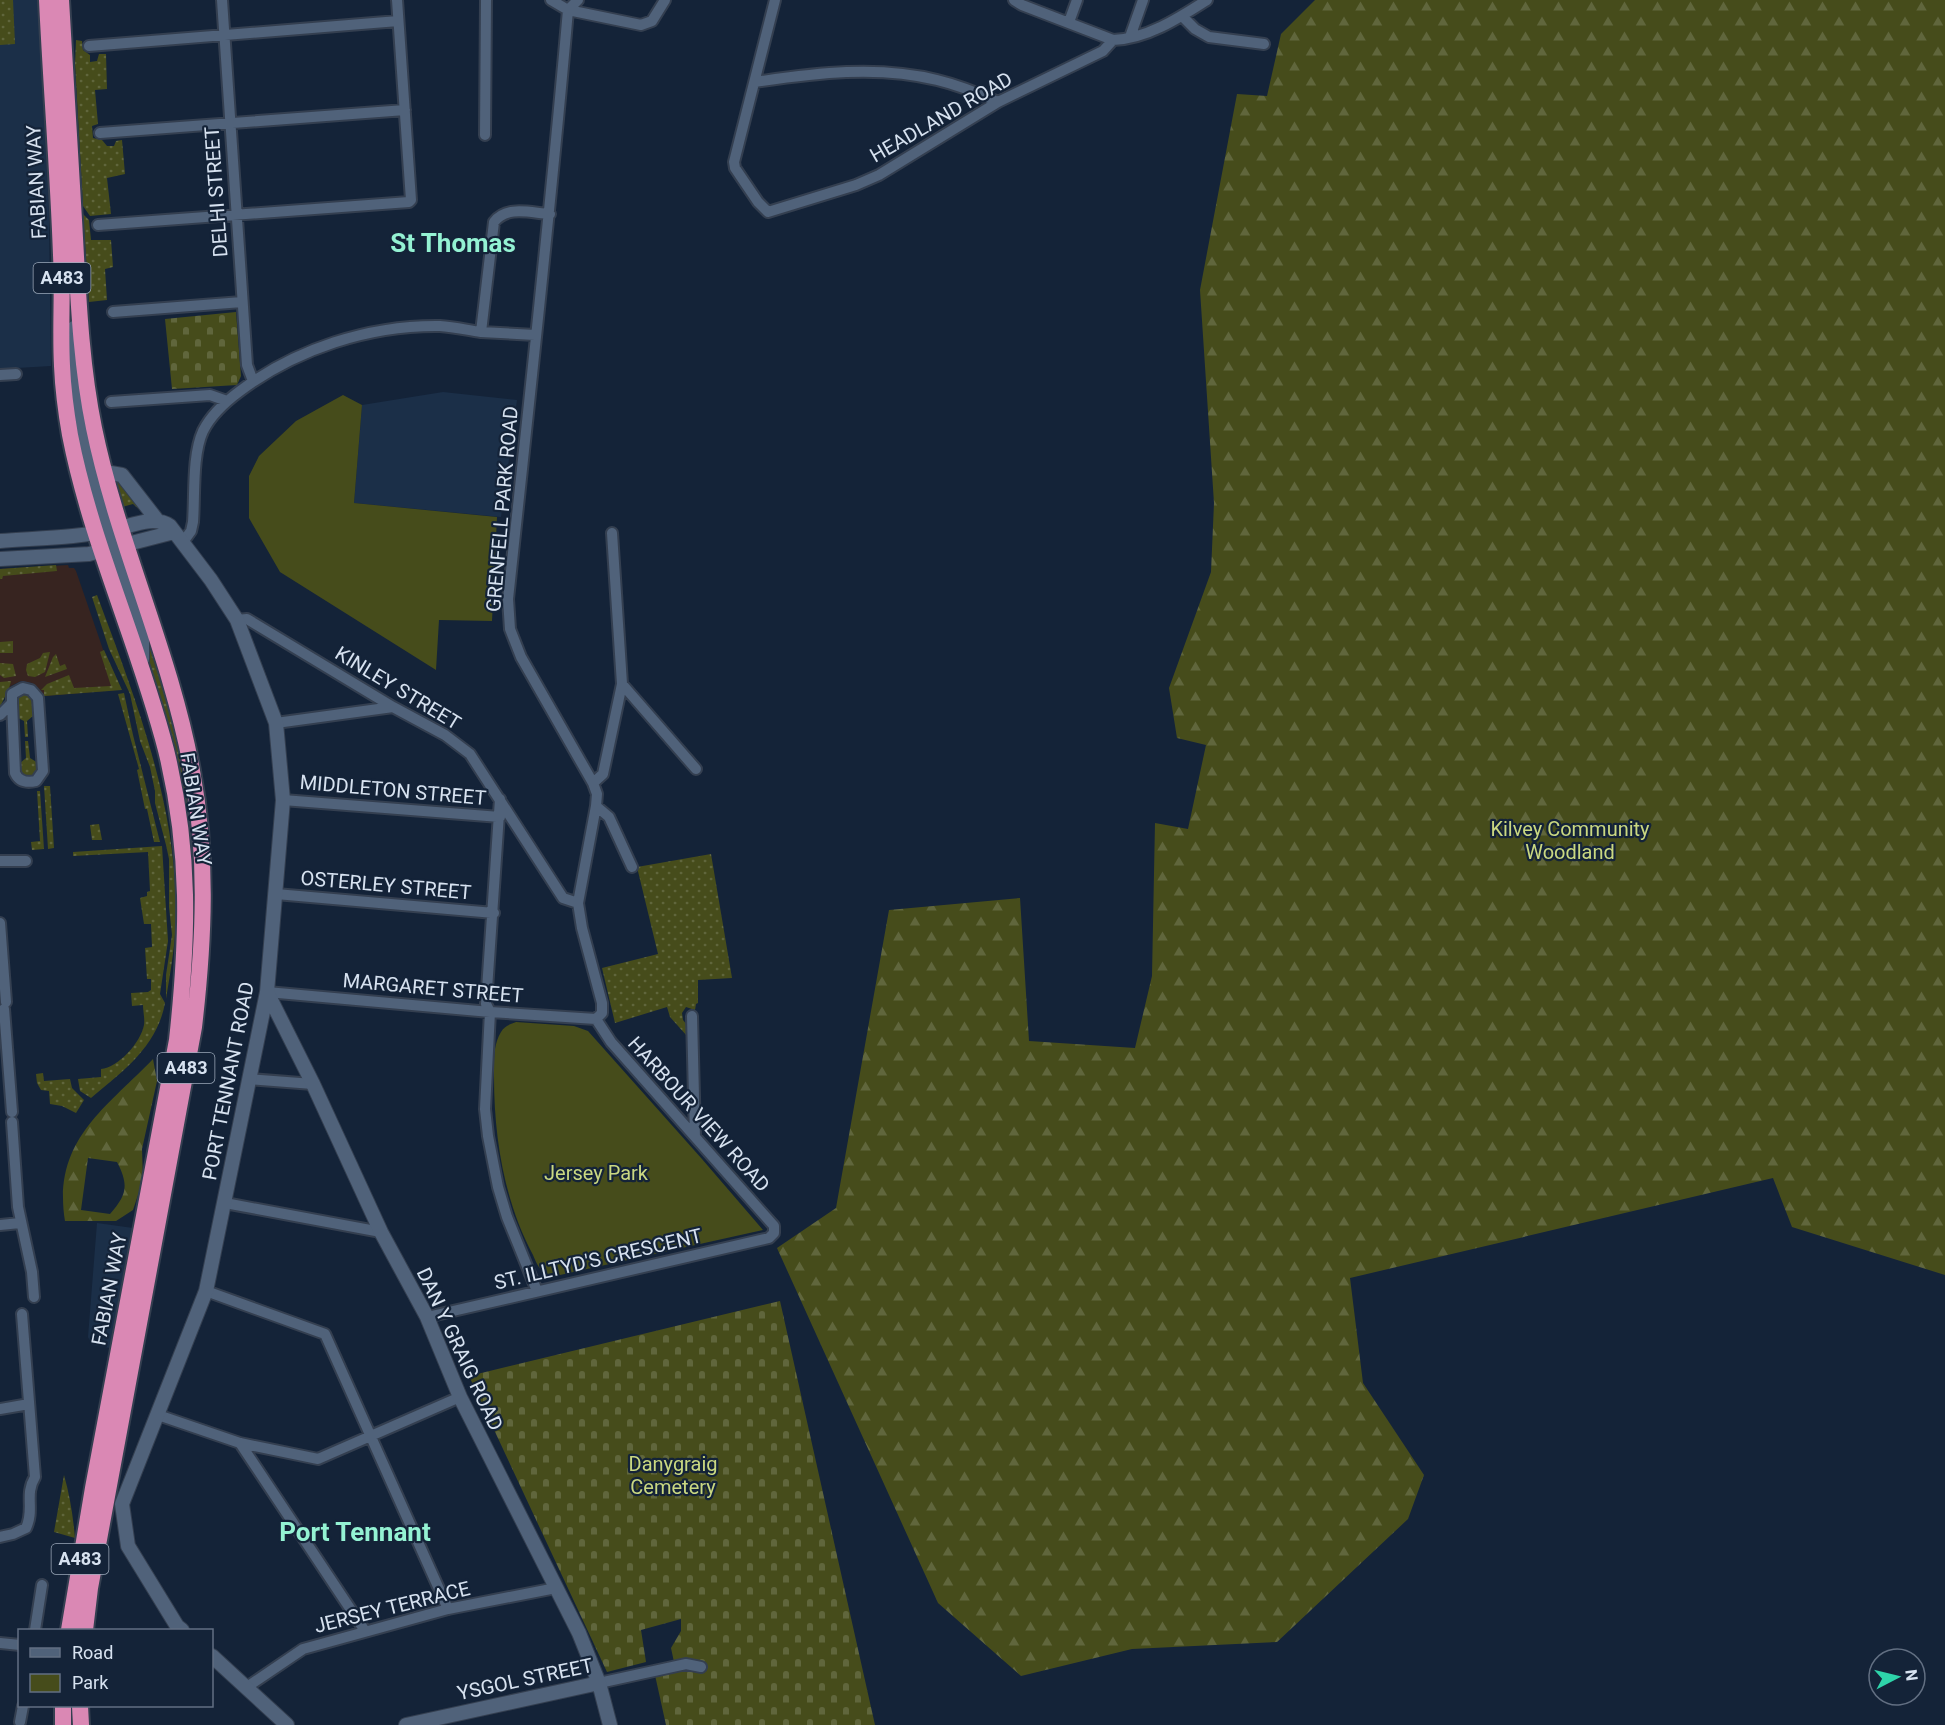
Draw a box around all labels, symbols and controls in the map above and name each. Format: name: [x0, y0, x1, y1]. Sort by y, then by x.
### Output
street label: HEADLAND ROAD: [866, 67, 1016, 167]
street label: FABIAN WAY: [21, 124, 51, 240]
street label: DELHI STREET: [199, 126, 233, 258]
district label: St Thomas: [390, 228, 516, 258]
road number: A483: [34, 263, 90, 293]
street label: GRENFELL PARK ROAD: [481, 405, 523, 613]
street label: KINLEY STREET: [331, 641, 465, 735]
street label: FABIAN WAY: [175, 751, 217, 867]
street label: MIDDLETON STREET: [299, 770, 487, 810]
park label: Kilvey Community Woodland: [1490, 817, 1650, 864]
street label: OSTERLEY STREET: [300, 866, 472, 904]
street label: MARGARET STREET: [342, 968, 524, 1008]
street label: PORT TENNANT ROAD: [197, 980, 259, 1182]
street label: HARBOUR VIEW ROAD: [623, 1031, 775, 1197]
road number: A483: [158, 1053, 214, 1083]
park label: Jersey Park: [544, 1161, 649, 1185]
street label: ST. ILLTYD'S CRESCENT: [492, 1223, 704, 1295]
street label: FABIAN WAY: [86, 1231, 132, 1347]
street label: DAN Y GRAIG ROAD: [412, 1264, 508, 1434]
park label: Danygraig Cemetery: [629, 1452, 717, 1499]
district label: Port Tennant: [279, 1517, 431, 1547]
road number: A483: [52, 1544, 109, 1574]
street label: JERSEY TERRACE: [312, 1576, 472, 1638]
legend: [18, 1629, 213, 1707]
text: Road: [72, 1642, 113, 1663]
north arrow: [1867, 1647, 1927, 1707]
street label: YSGOL STREET: [455, 1653, 595, 1705]
text: N: [1901, 1668, 1922, 1682]
text: Park: [72, 1672, 109, 1693]

